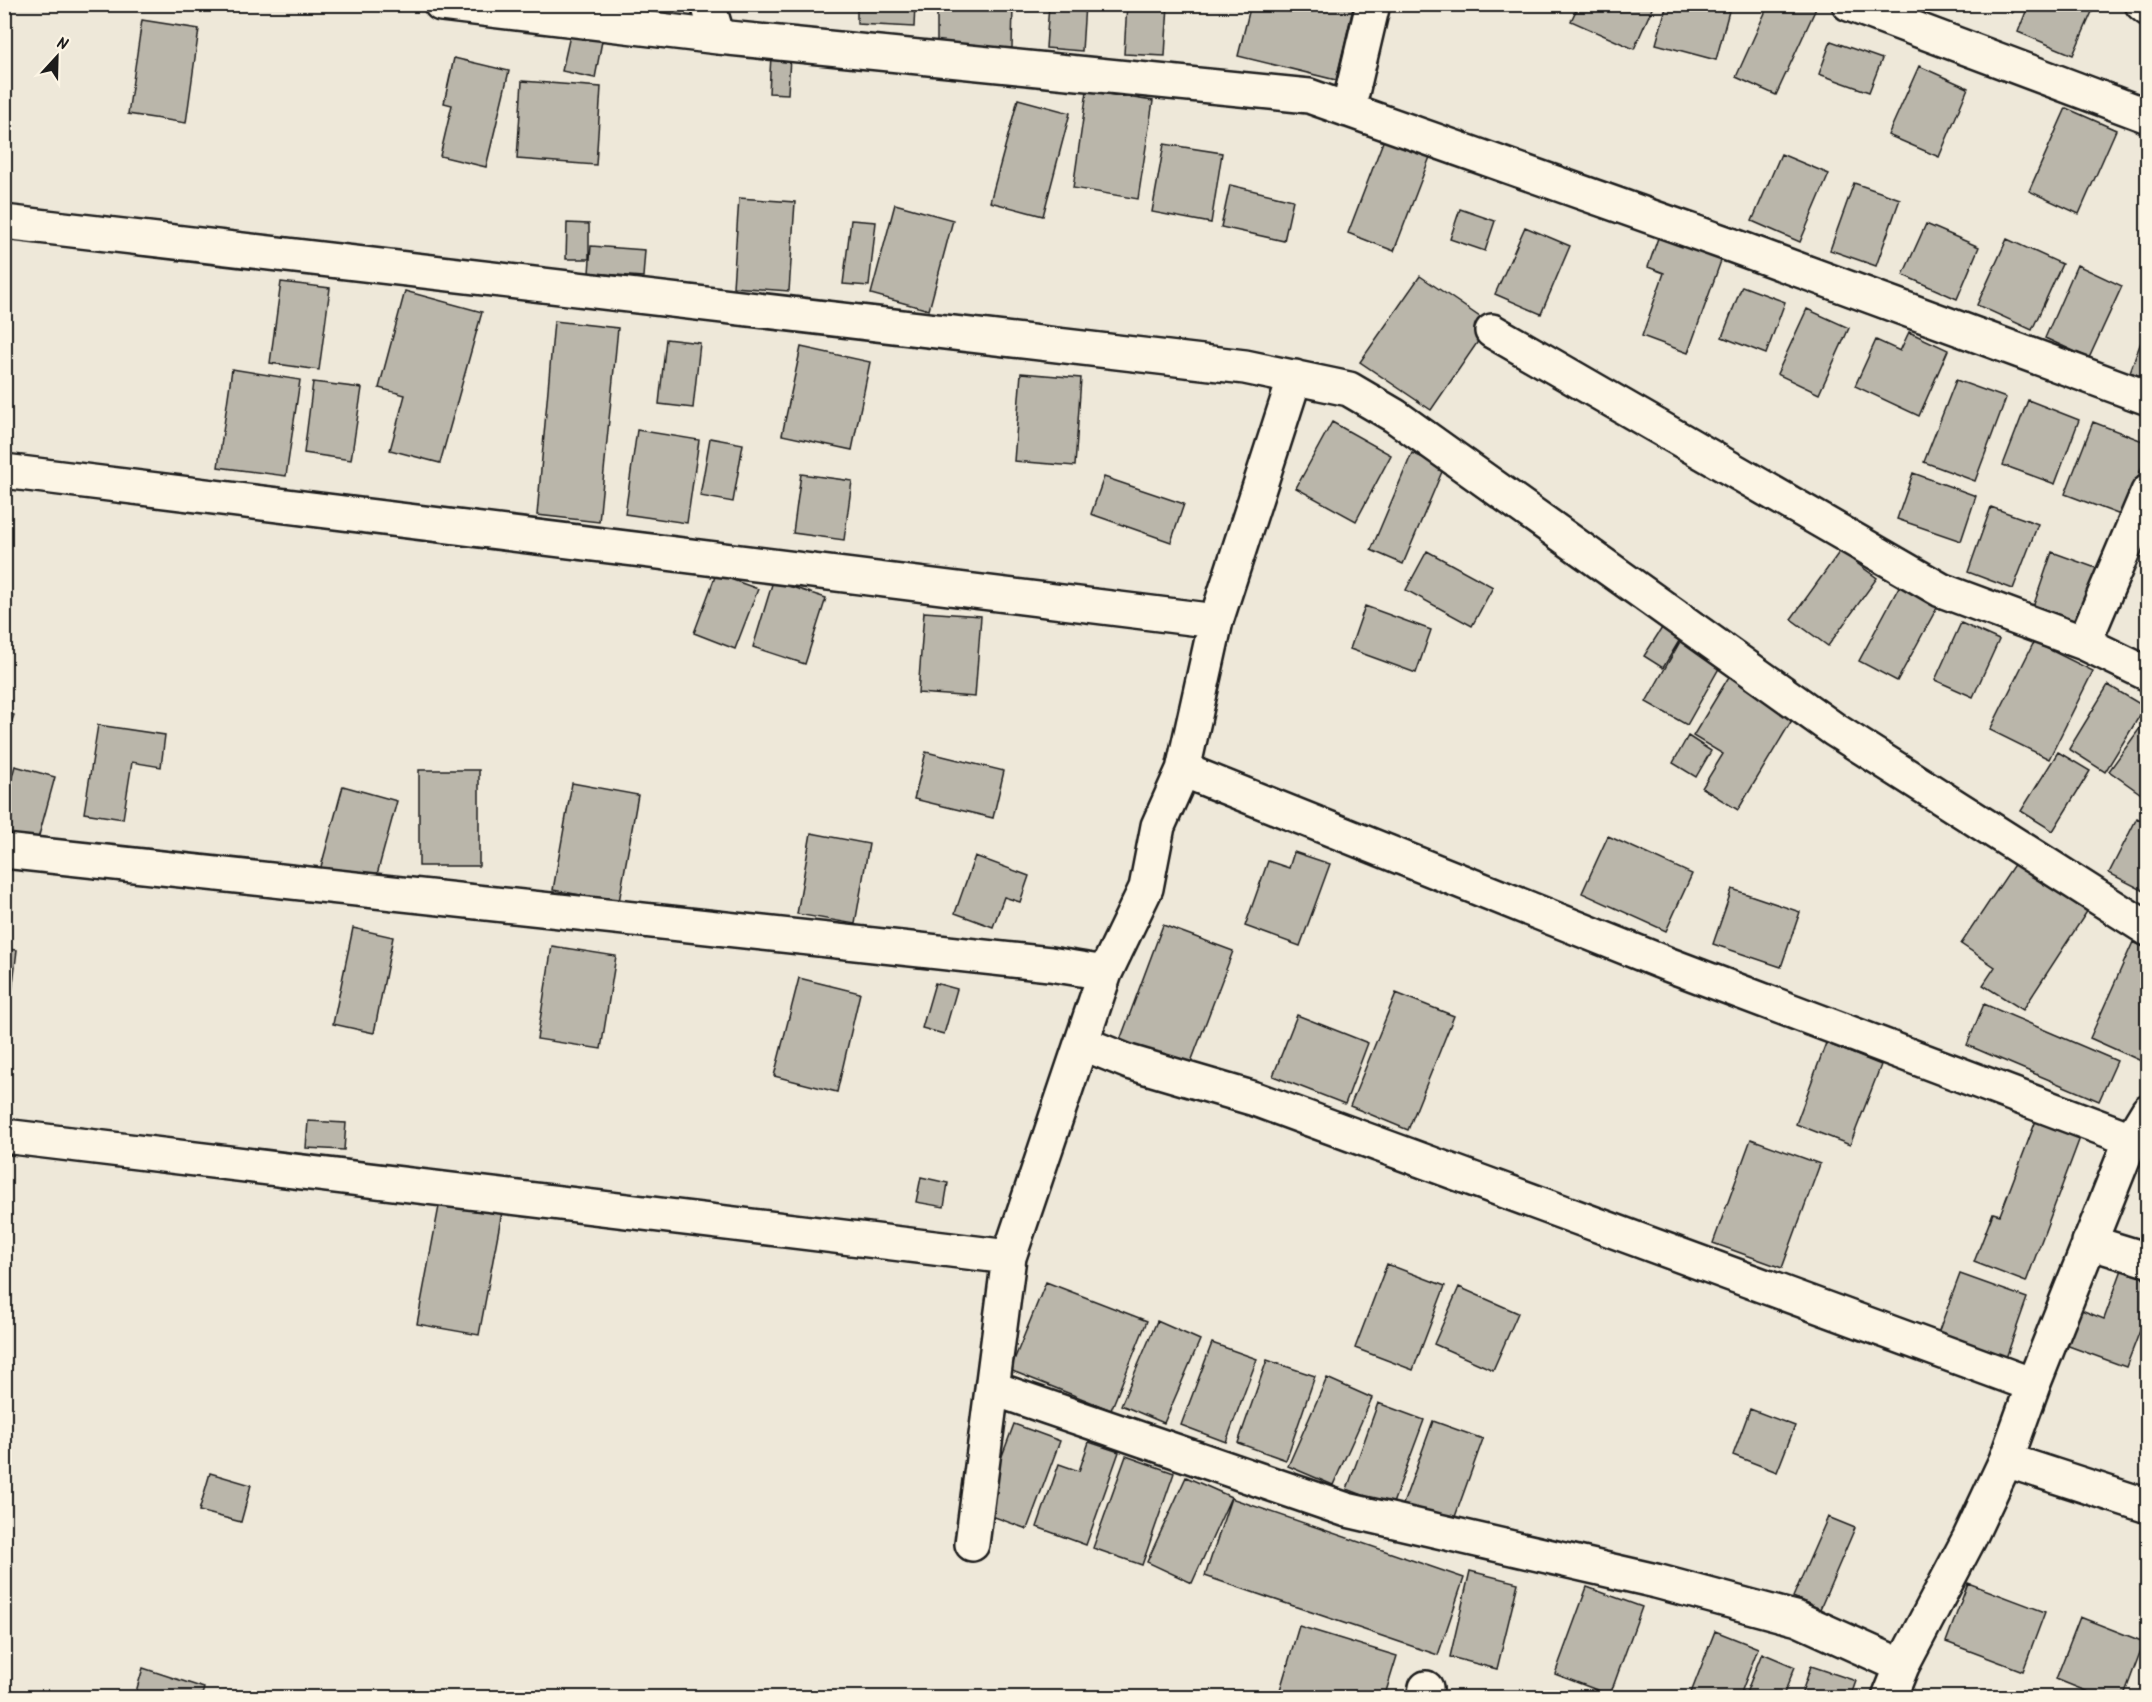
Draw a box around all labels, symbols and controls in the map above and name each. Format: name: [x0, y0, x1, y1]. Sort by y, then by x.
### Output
north arrow: [27, 27, 87, 87]
text: N: [53, 31, 71, 58]

